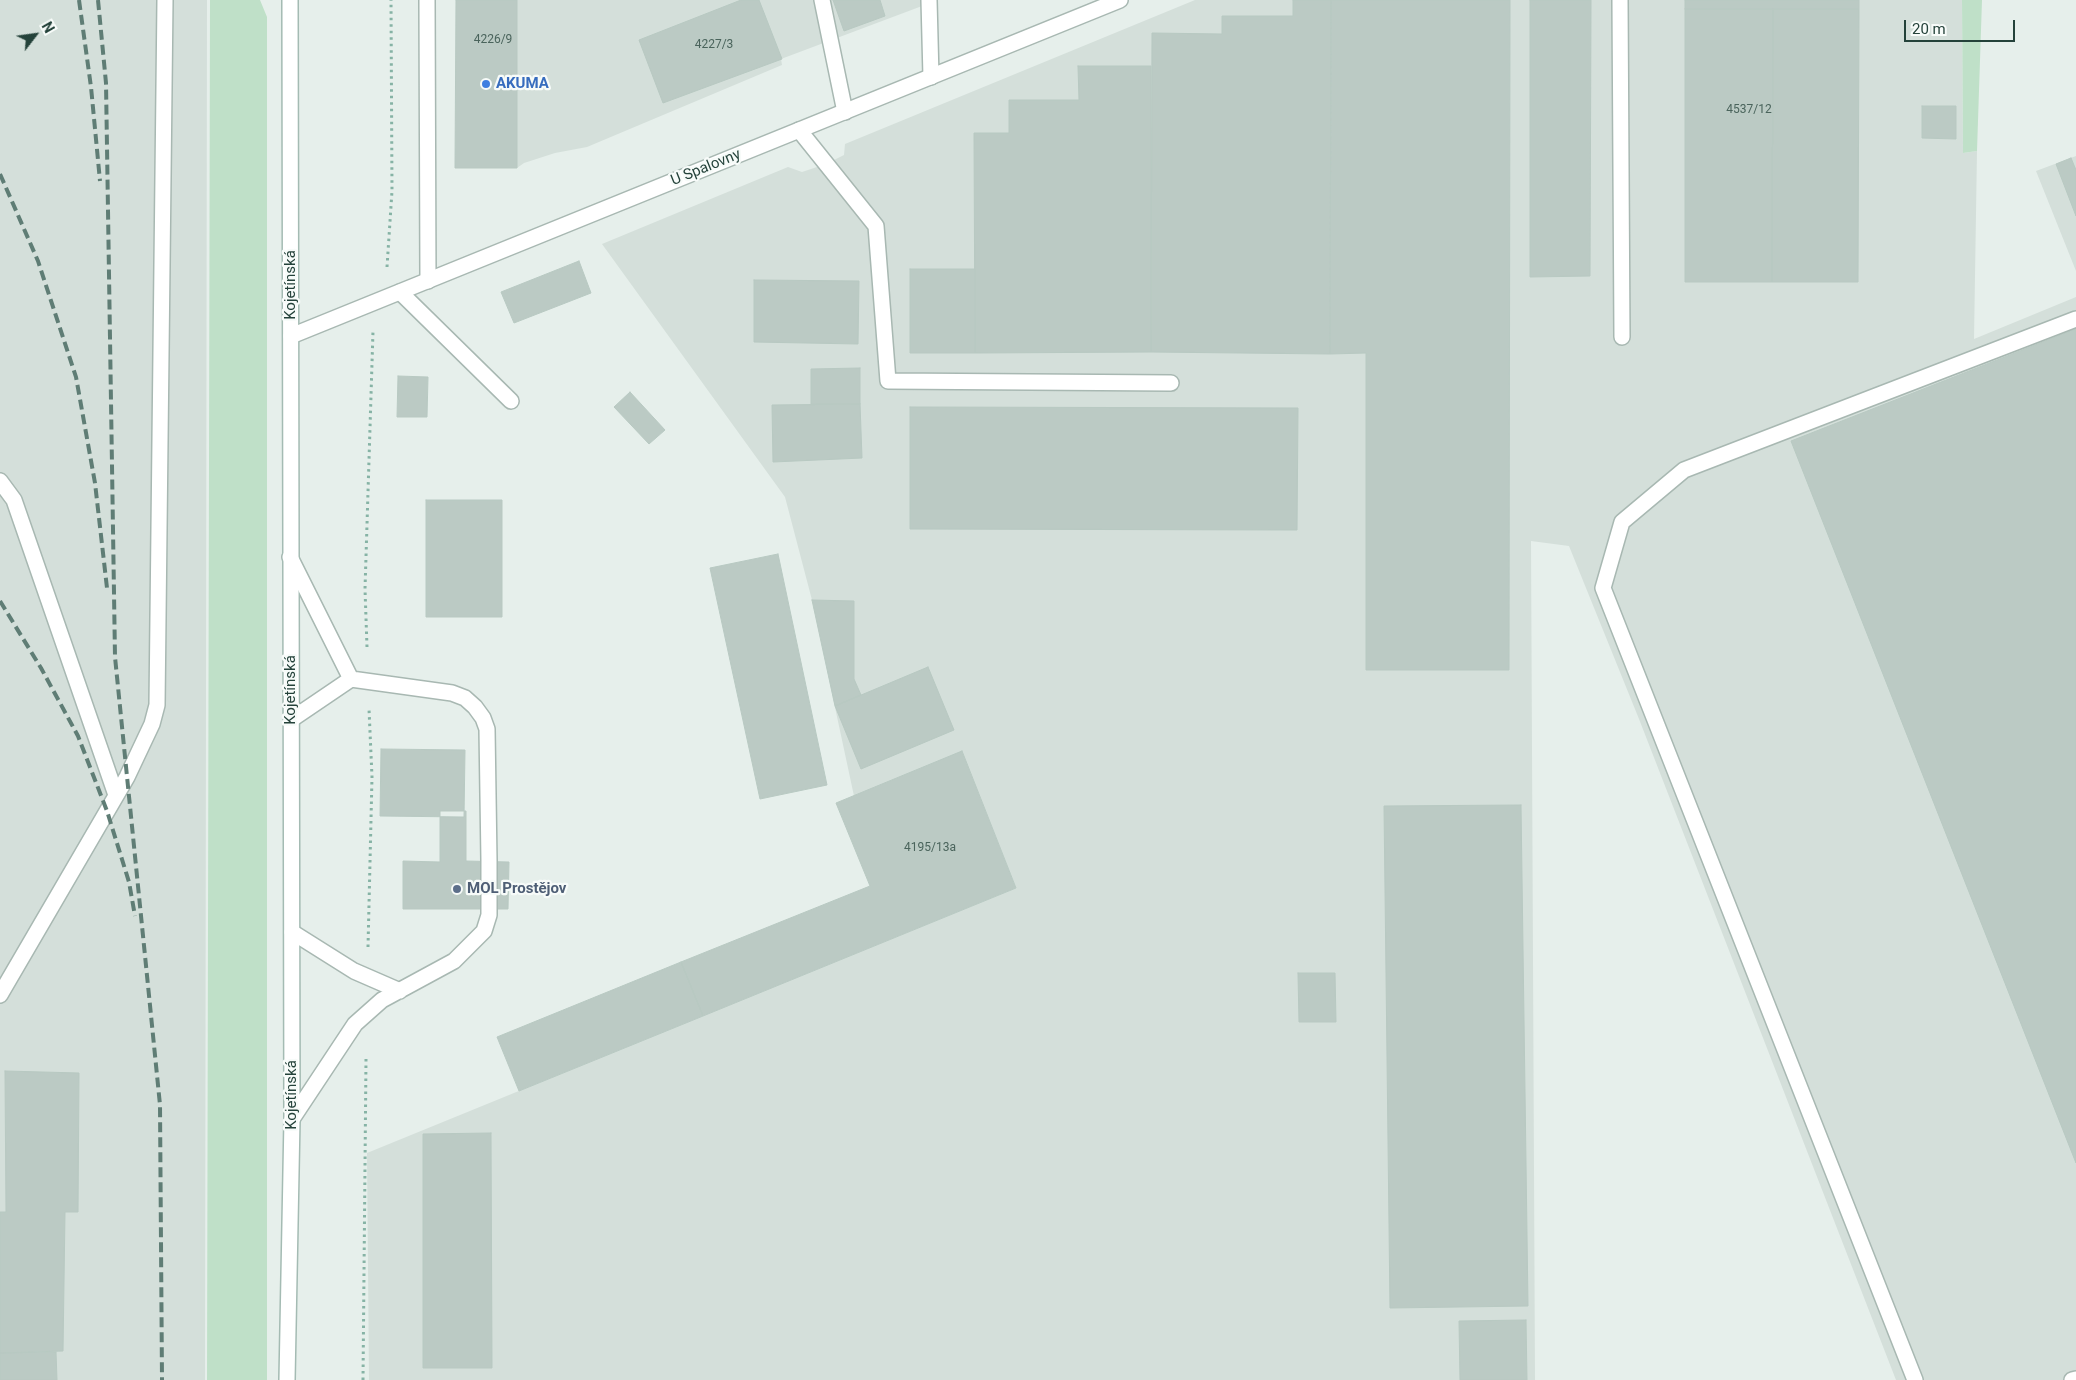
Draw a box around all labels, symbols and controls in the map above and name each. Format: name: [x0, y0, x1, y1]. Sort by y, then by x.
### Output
north arrow: [10, 10, 60, 60]
scale bar: [1906, 10, 2017, 42]
text: N: [39, 19, 57, 36]
text: 20 m: [1912, 20, 1946, 38]
house number: 4226/9: [474, 33, 512, 47]
house number: 4227/3: [695, 38, 733, 52]
place label: AKUMA: [496, 75, 549, 93]
marker: AKUMA: [480, 78, 492, 90]
house number: 4537/12: [1726, 103, 1772, 117]
street label: U Spalovny: [668, 146, 744, 190]
street label: Kojetínská: [282, 250, 300, 320]
street label: Kojetínská: [282, 655, 300, 725]
house number: 4195/13a: [904, 841, 956, 855]
place label: MOL Prostějov: [467, 880, 566, 898]
marker: MOL Prostějov: [451, 883, 463, 895]
street label: Kojetínská: [283, 1060, 301, 1130]

